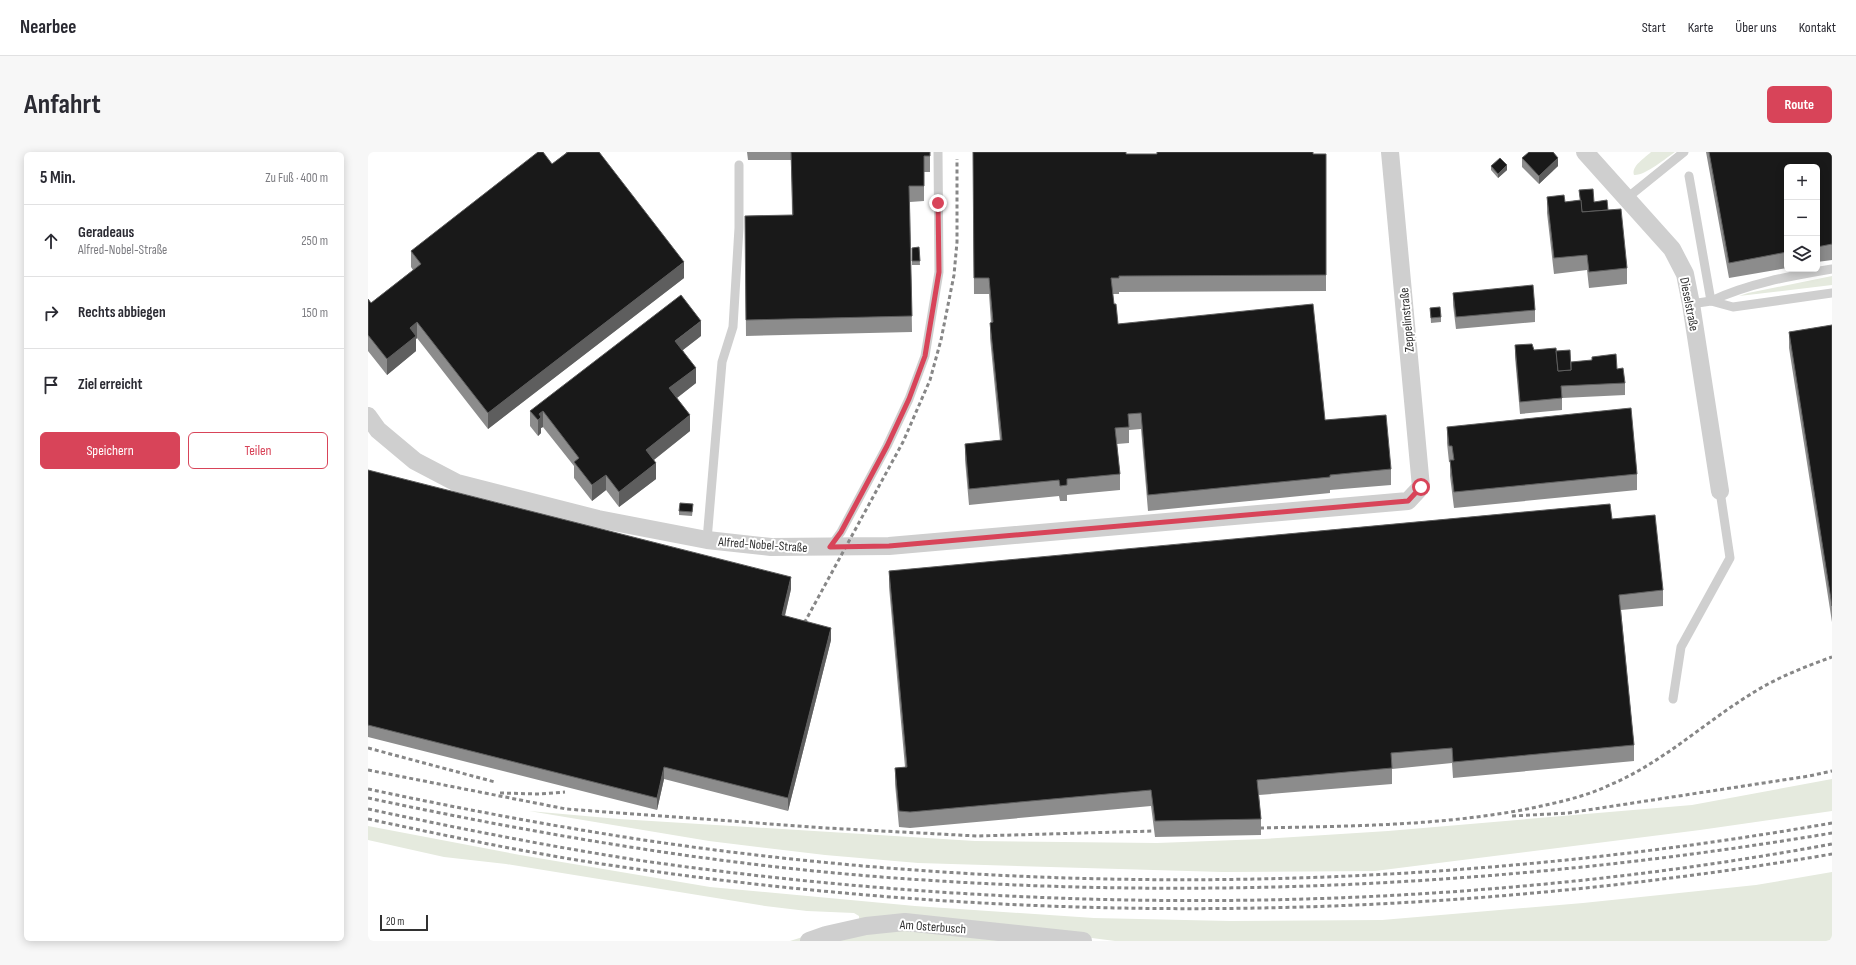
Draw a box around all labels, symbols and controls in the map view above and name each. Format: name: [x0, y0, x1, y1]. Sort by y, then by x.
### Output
text: Nearbee: [20, 16, 76, 39]
text: Start: [1642, 19, 1666, 36]
text: Karte: [1688, 19, 1713, 36]
text: Über uns: [1735, 19, 1777, 36]
text: Kontakt: [1799, 19, 1836, 36]
button: Route: [1767, 86, 1832, 123]
text: Anfahrt: [24, 88, 101, 121]
map controls: [1784, 164, 1820, 272]
button: +: [1784, 164, 1820, 200]
text: 5 Min.: [40, 168, 76, 188]
text: Zu Fuß · 400 m: [265, 170, 328, 186]
route end: [929, 194, 947, 212]
button: −: [1784, 200, 1820, 236]
text: Geradeaus: [78, 223, 134, 242]
icon: ahead: [40, 230, 62, 252]
text: 250 m: [301, 233, 328, 249]
button: layers: [1784, 236, 1820, 272]
text: Alfred-Nobel-Straße: [78, 242, 167, 258]
street label: Dieselstraße: [1676, 276, 1702, 332]
street label: Zeppelinstraße: [1396, 287, 1418, 353]
icon: right: [40, 302, 62, 324]
text: Rechts abbiegen: [78, 303, 166, 322]
text: 150 m: [302, 305, 328, 321]
icon: arrive: [40, 374, 62, 396]
text: Ziel erreicht: [78, 375, 142, 394]
button: Speichern: [40, 432, 180, 469]
button: Teilen: [188, 432, 328, 469]
route start: [1412, 478, 1430, 496]
street label: Alfred-Nobel-Straße: [717, 534, 808, 556]
scale bar: [380, 913, 428, 932]
text: 20 m: [386, 915, 404, 928]
street label: Am Osterbusch: [898, 917, 967, 937]

